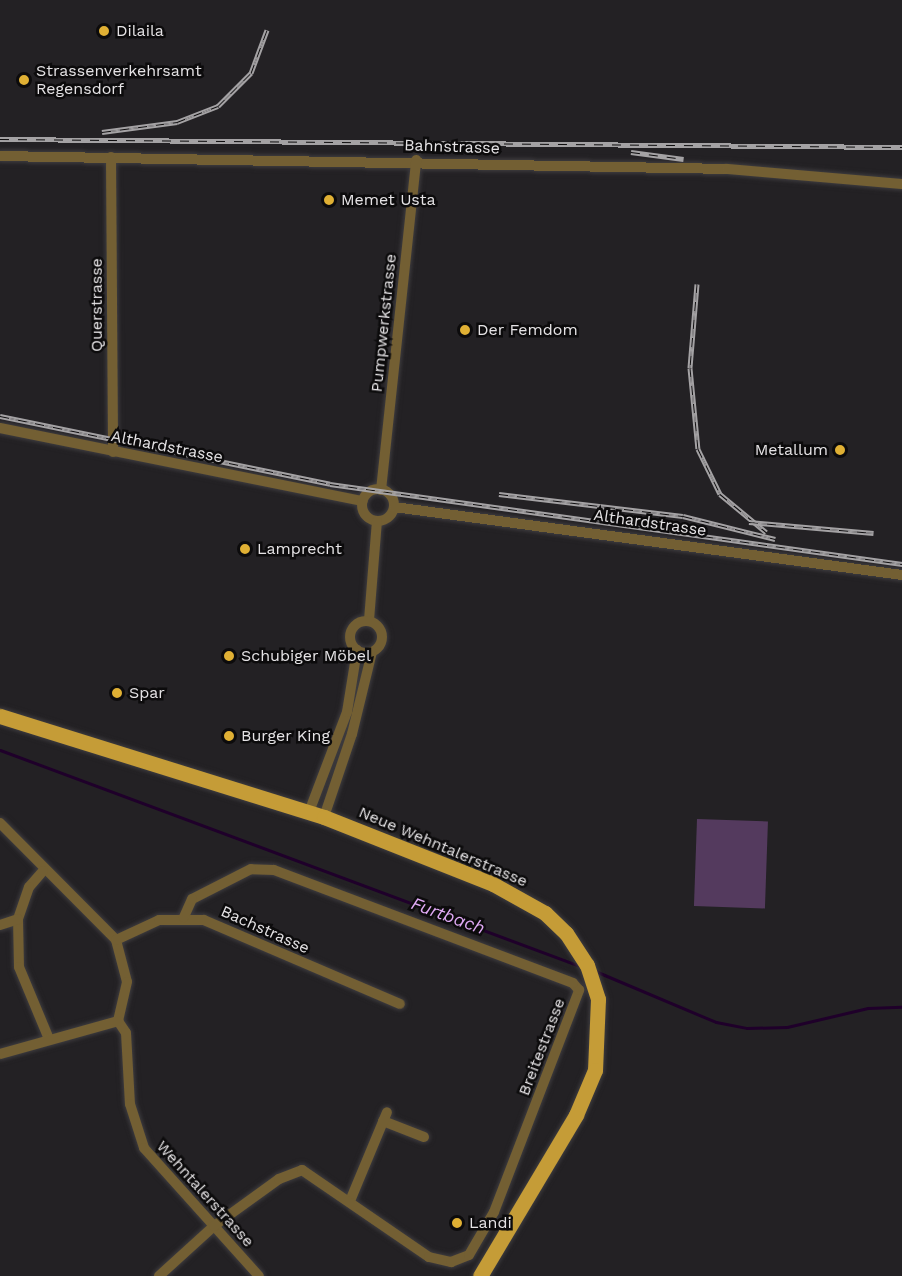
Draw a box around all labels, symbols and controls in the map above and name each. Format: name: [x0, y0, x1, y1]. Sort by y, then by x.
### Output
place label: Dilaila: [116, 21, 164, 41]
marker: Dilaila: [97, 24, 111, 38]
place label: Strassenverkehrsamt Regensdorf: [36, 61, 202, 99]
marker: Strassenverkehrsamt Regensdorf: [17, 73, 31, 87]
street label: Bahnstrasse: [404, 136, 500, 158]
place label: Memet Usta: [341, 190, 436, 210]
marker: Memet Usta: [322, 193, 336, 207]
street label: Pumpwerkstrasse: [367, 253, 401, 393]
street label: Querstrasse: [87, 258, 107, 352]
place label: Der Femdom: [477, 320, 578, 340]
marker: Der Femdom: [458, 323, 472, 337]
street label: Althardstrasse: [109, 427, 225, 467]
place label: Metallum: [755, 440, 828, 460]
marker: Metallum: [833, 443, 847, 457]
street label: Althardstrasse: [592, 506, 708, 540]
place label: Lamprecht: [257, 539, 342, 559]
marker: Lamprecht: [238, 542, 252, 556]
place label: Schubiger Möbel: [241, 646, 371, 666]
marker: Schubiger Möbel: [222, 649, 236, 663]
place label: Spar: [129, 683, 165, 703]
marker: Spar: [110, 686, 124, 700]
place label: Burger King: [241, 726, 330, 746]
marker: Burger King: [222, 729, 236, 743]
street label: Neue Wehntalerstrasse: [356, 803, 530, 891]
water label: Furtbach: [408, 893, 488, 939]
street label: Bachstrasse: [218, 902, 312, 958]
street label: Breitestrasse: [515, 996, 569, 1098]
street label: Wehntalerstrasse: [152, 1137, 258, 1251]
place label: Landi: [469, 1213, 512, 1233]
marker: Landi: [450, 1216, 464, 1230]

